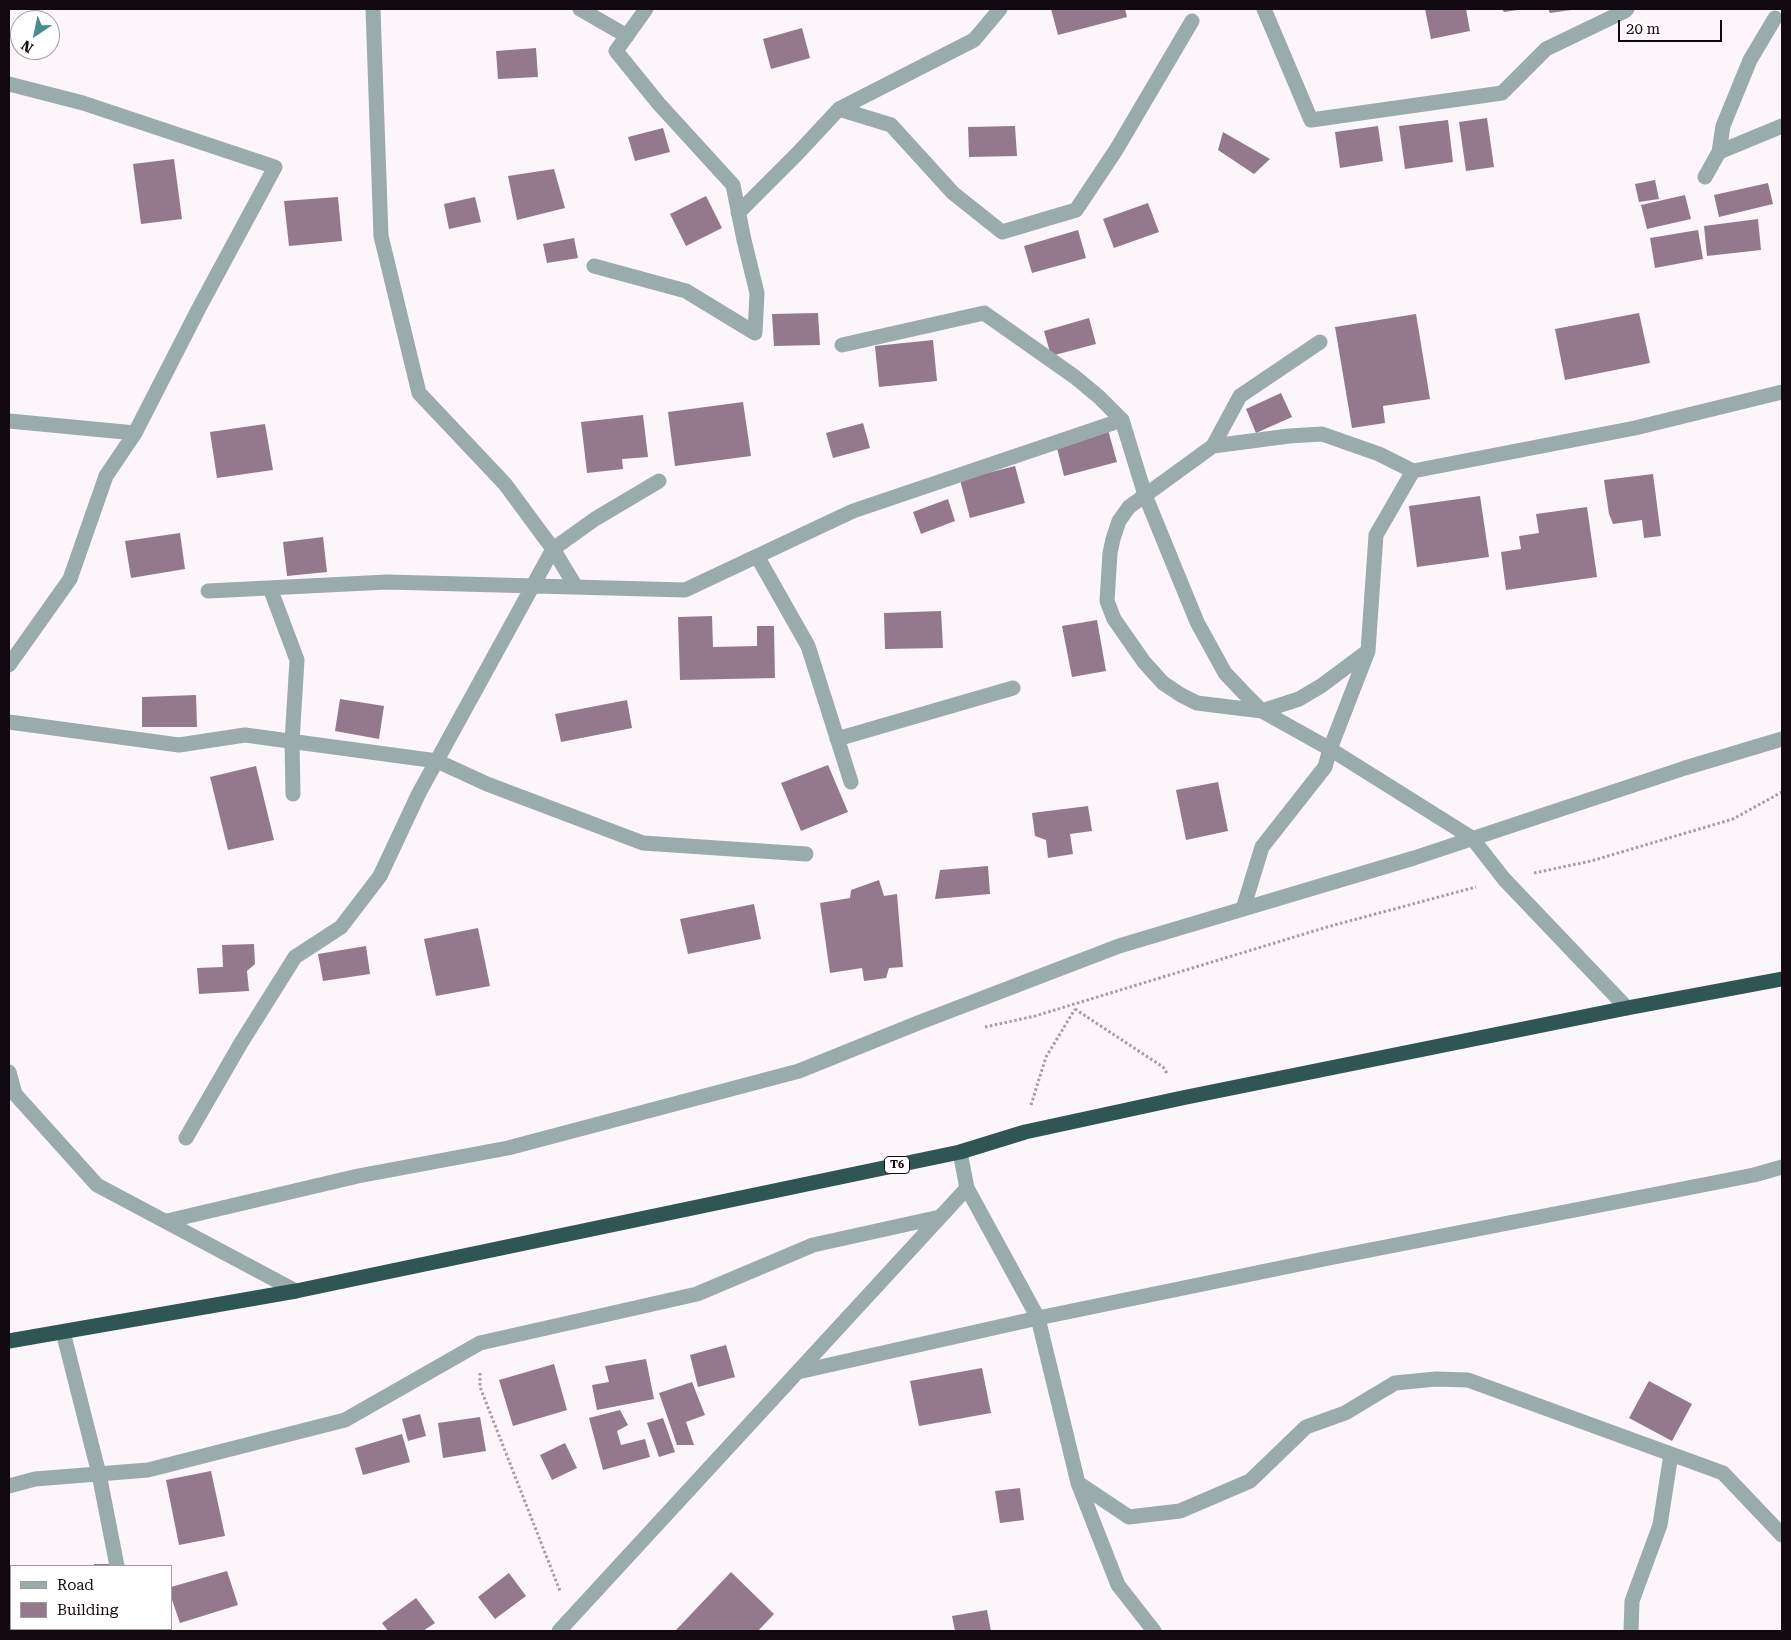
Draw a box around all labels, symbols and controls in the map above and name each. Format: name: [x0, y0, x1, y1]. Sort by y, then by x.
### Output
north arrow: [10, 10, 60, 60]
scale bar: [1621, 10, 1725, 42]
text: 20 m: [1626, 20, 1660, 38]
text: N: [18, 37, 36, 56]
road number: T6: [884, 1156, 910, 1174]
legend: [10, 1565, 172, 1630]
text: Road: [57, 1576, 94, 1594]
text: Building: [57, 1601, 118, 1619]

